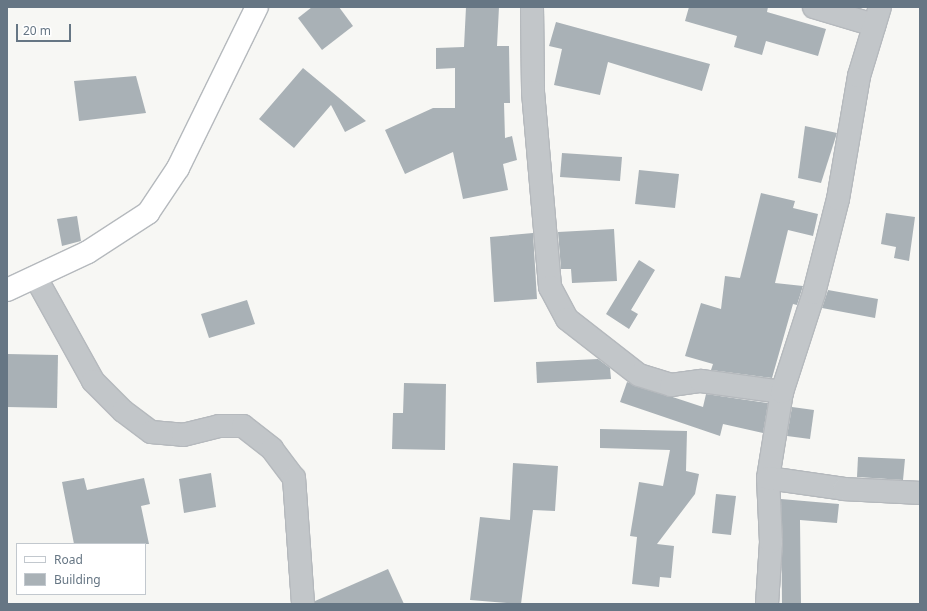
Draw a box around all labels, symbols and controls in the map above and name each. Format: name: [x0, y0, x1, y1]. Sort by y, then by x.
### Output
scale bar: [18, 16, 73, 42]
text: 20 m: [23, 22, 51, 39]
legend: [16, 543, 146, 595]
text: Road: [54, 551, 83, 568]
text: Building: [54, 571, 101, 588]

